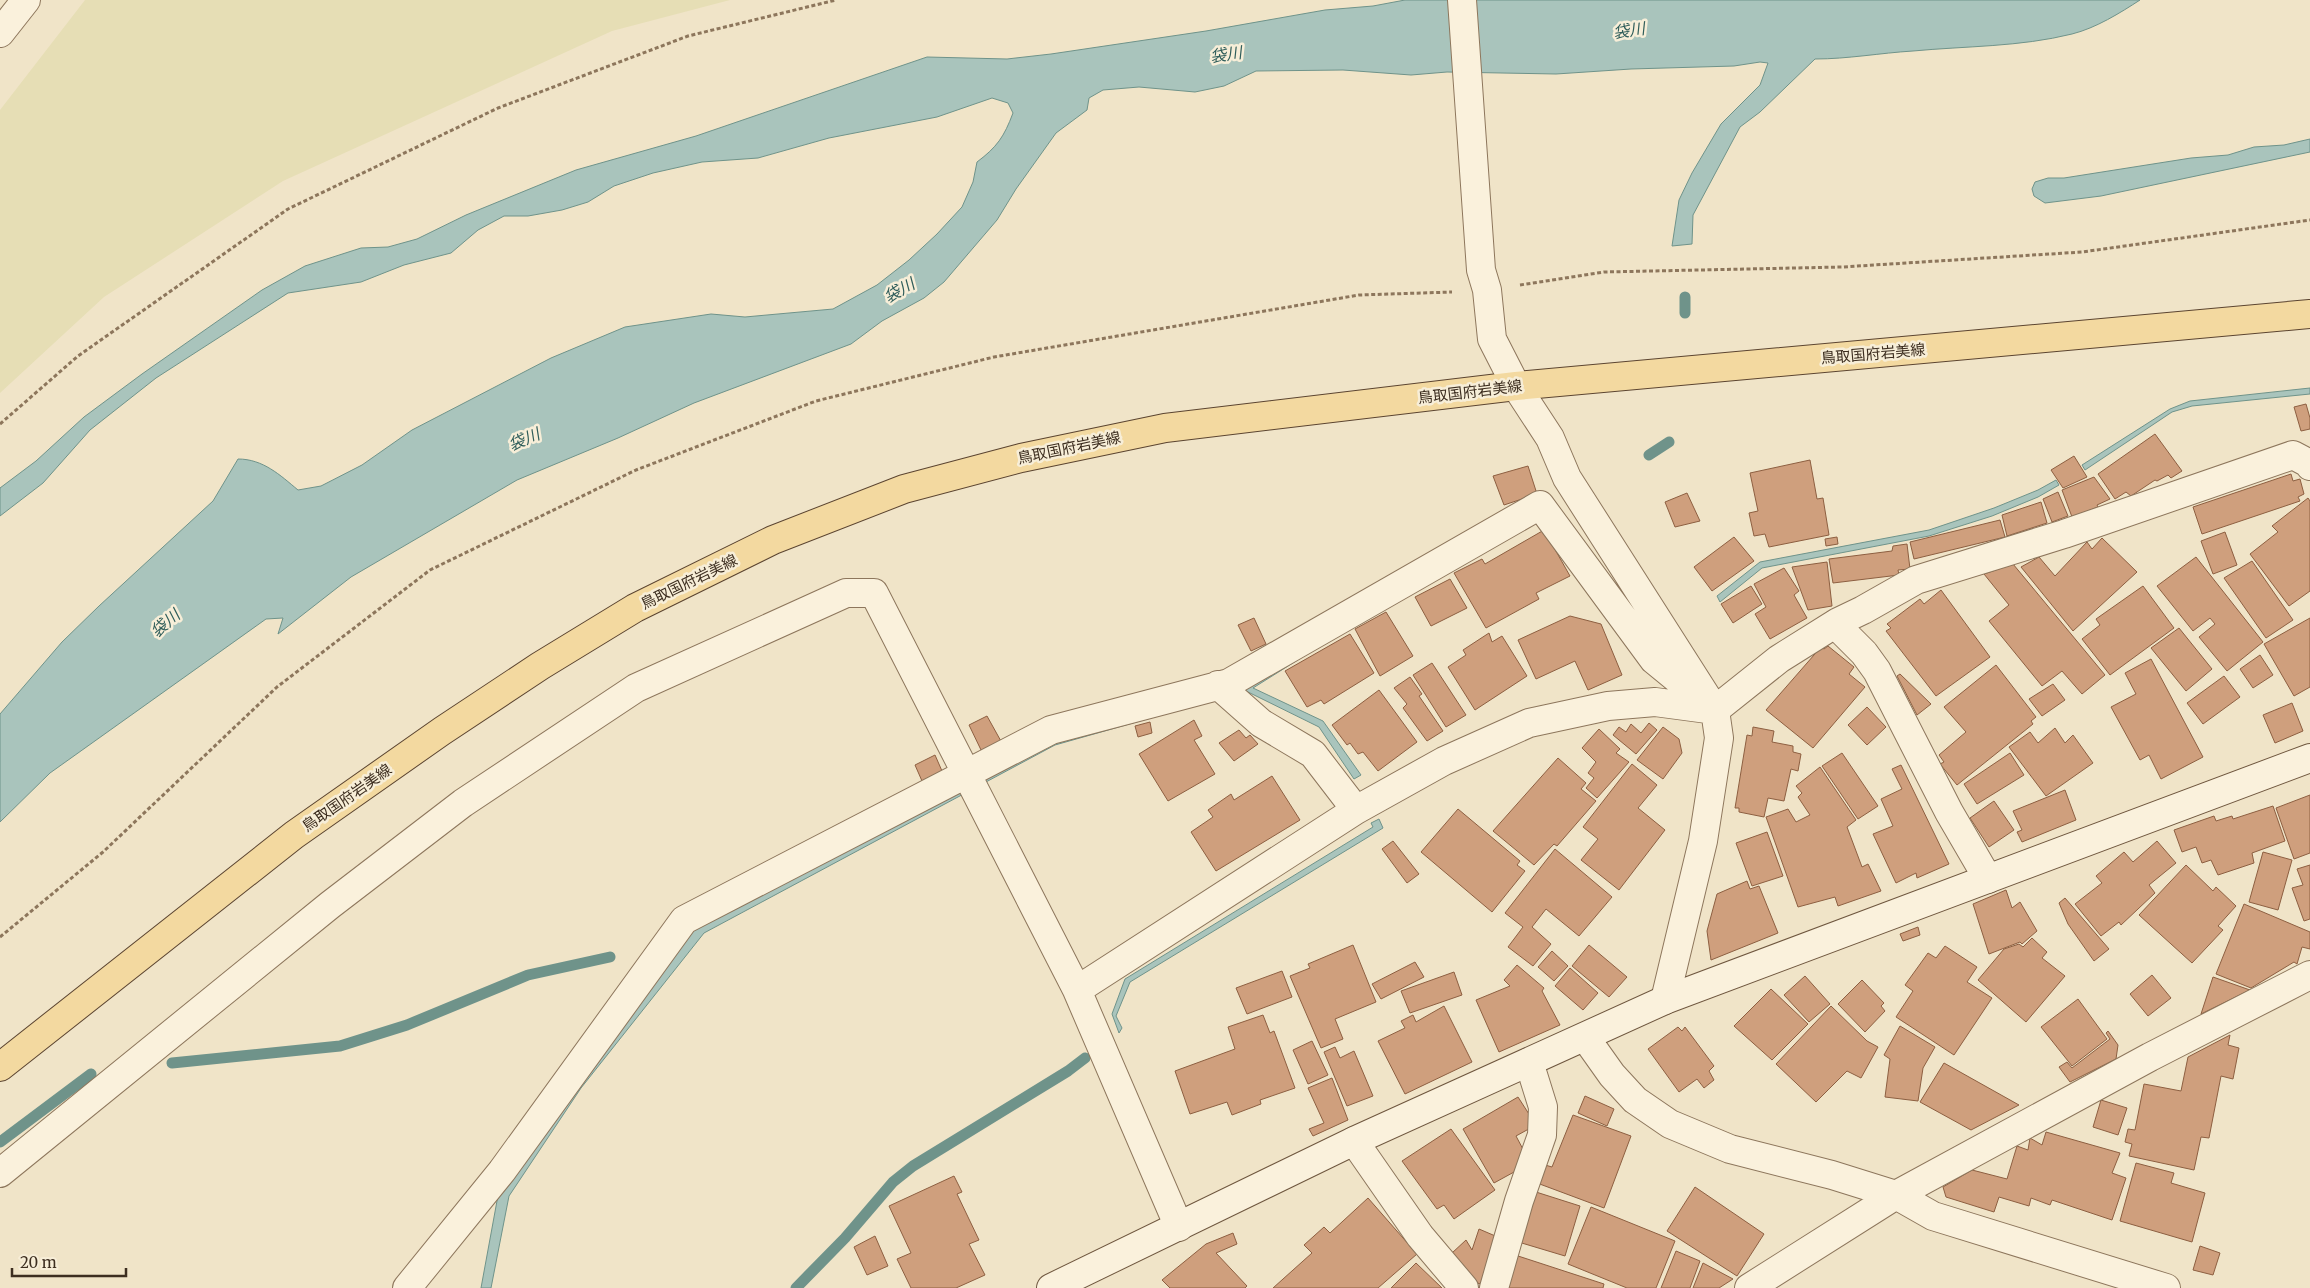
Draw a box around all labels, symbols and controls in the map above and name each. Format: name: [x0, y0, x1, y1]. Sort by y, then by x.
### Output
water label: 袋川: [1612, 18, 1648, 42]
water label: 袋川: [1209, 42, 1245, 66]
water label: 袋川: [880, 273, 920, 307]
street label: 鳥取国府岩美線: [1820, 339, 1926, 368]
street label: 鳥取国府岩美線: [1417, 376, 1523, 407]
water label: 袋川: [505, 423, 544, 454]
street label: 鳥取国府岩美線: [1016, 427, 1122, 468]
street label: 鳥取国府岩美線: [637, 550, 740, 613]
water label: 袋川: [146, 604, 185, 641]
street label: 鳥取国府岩美線: [298, 760, 395, 835]
scale bar: [12, 1246, 126, 1278]
text: 20 m: [20, 1253, 57, 1272]

